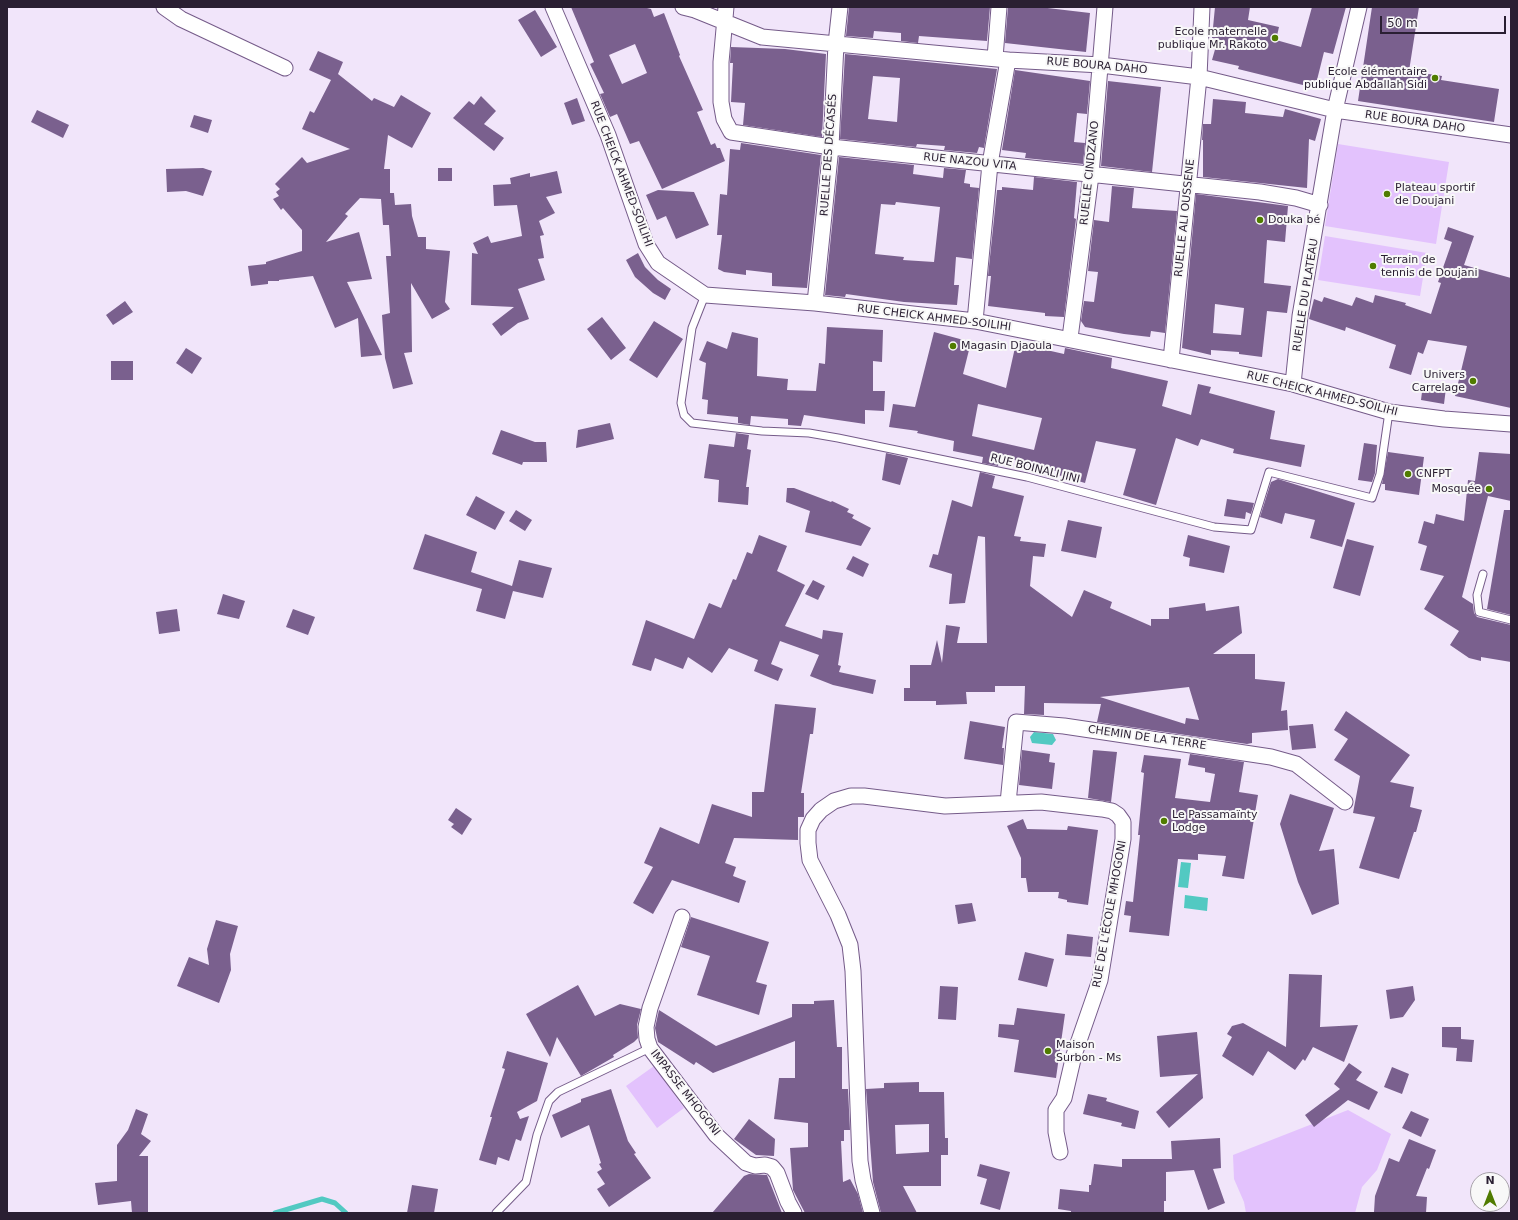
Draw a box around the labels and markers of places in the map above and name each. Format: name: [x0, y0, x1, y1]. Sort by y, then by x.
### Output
place label: Ecole maternelle publique Mr. Rakoto: [1158, 25, 1267, 51]
marker: Ecole maternelle publique Mr. Rakoto: [1270, 33, 1280, 43]
place label: Ecole élémentaire publique Abdallah Sidi: [1304, 65, 1427, 91]
marker: Ecole élémentaire publique Abdallah Sidi: [1430, 73, 1440, 83]
place label: Plateau sportif de Doujani: [1395, 181, 1475, 207]
marker: Plateau sportif de Doujani: [1382, 189, 1392, 199]
place label: Douka bé: [1268, 213, 1320, 227]
marker: Douka bé: [1255, 215, 1265, 225]
place label: Terrain de tennis de Doujani: [1381, 253, 1478, 279]
marker: Terrain de tennis de Doujani: [1368, 261, 1378, 271]
place label: Magasin Djaoula: [961, 339, 1052, 353]
marker: Magasin Djaoula: [948, 341, 958, 351]
place label: Univers Carrelage: [1412, 368, 1465, 394]
marker: Univers Carrelage: [1468, 376, 1478, 386]
place label: CNFPT: [1416, 467, 1452, 481]
marker: CNFPT: [1403, 469, 1413, 479]
place label: Mosquée: [1432, 482, 1481, 496]
marker: Mosquée: [1484, 484, 1494, 494]
place label: Le Passamaïnty Lodge: [1172, 808, 1258, 834]
marker: Le Passamaïnty Lodge: [1159, 816, 1169, 826]
place label: Maison Surbon - Ms: [1056, 1038, 1121, 1064]
marker: Maison Surbon - Ms: [1043, 1046, 1053, 1056]

